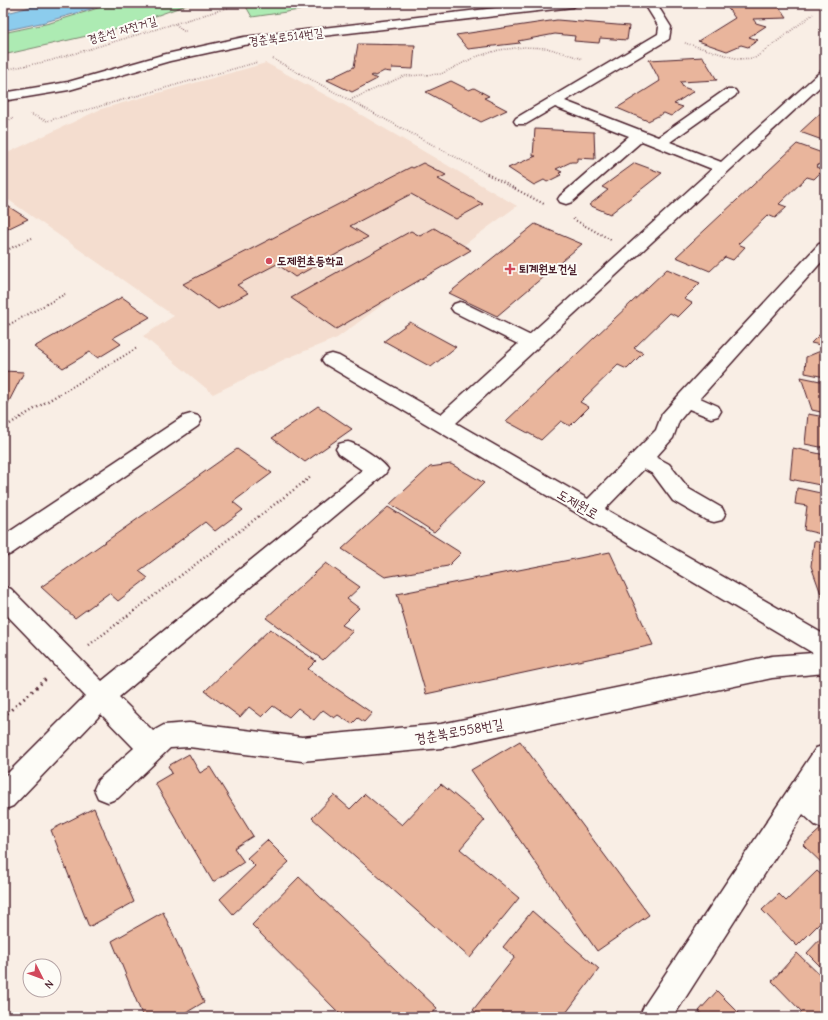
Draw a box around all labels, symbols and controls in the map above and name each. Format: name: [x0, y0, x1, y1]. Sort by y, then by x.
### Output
street label: 경춘선 자전거길: [86, 13, 159, 47]
street label: 경춘북로514번길: [248, 25, 324, 49]
place label: 도제원초등학교: [277, 254, 345, 268]
marker: 도제원초등학교: [264, 256, 274, 266]
place label: 퇴계원보건실: [519, 262, 577, 276]
marker: 퇴계원보건실: [504, 263, 516, 275]
street label: 도제원로: [554, 486, 602, 523]
street label: 경춘북로558번길: [413, 715, 506, 748]
north arrow: [22, 958, 62, 998]
text: N: [42, 977, 56, 991]

